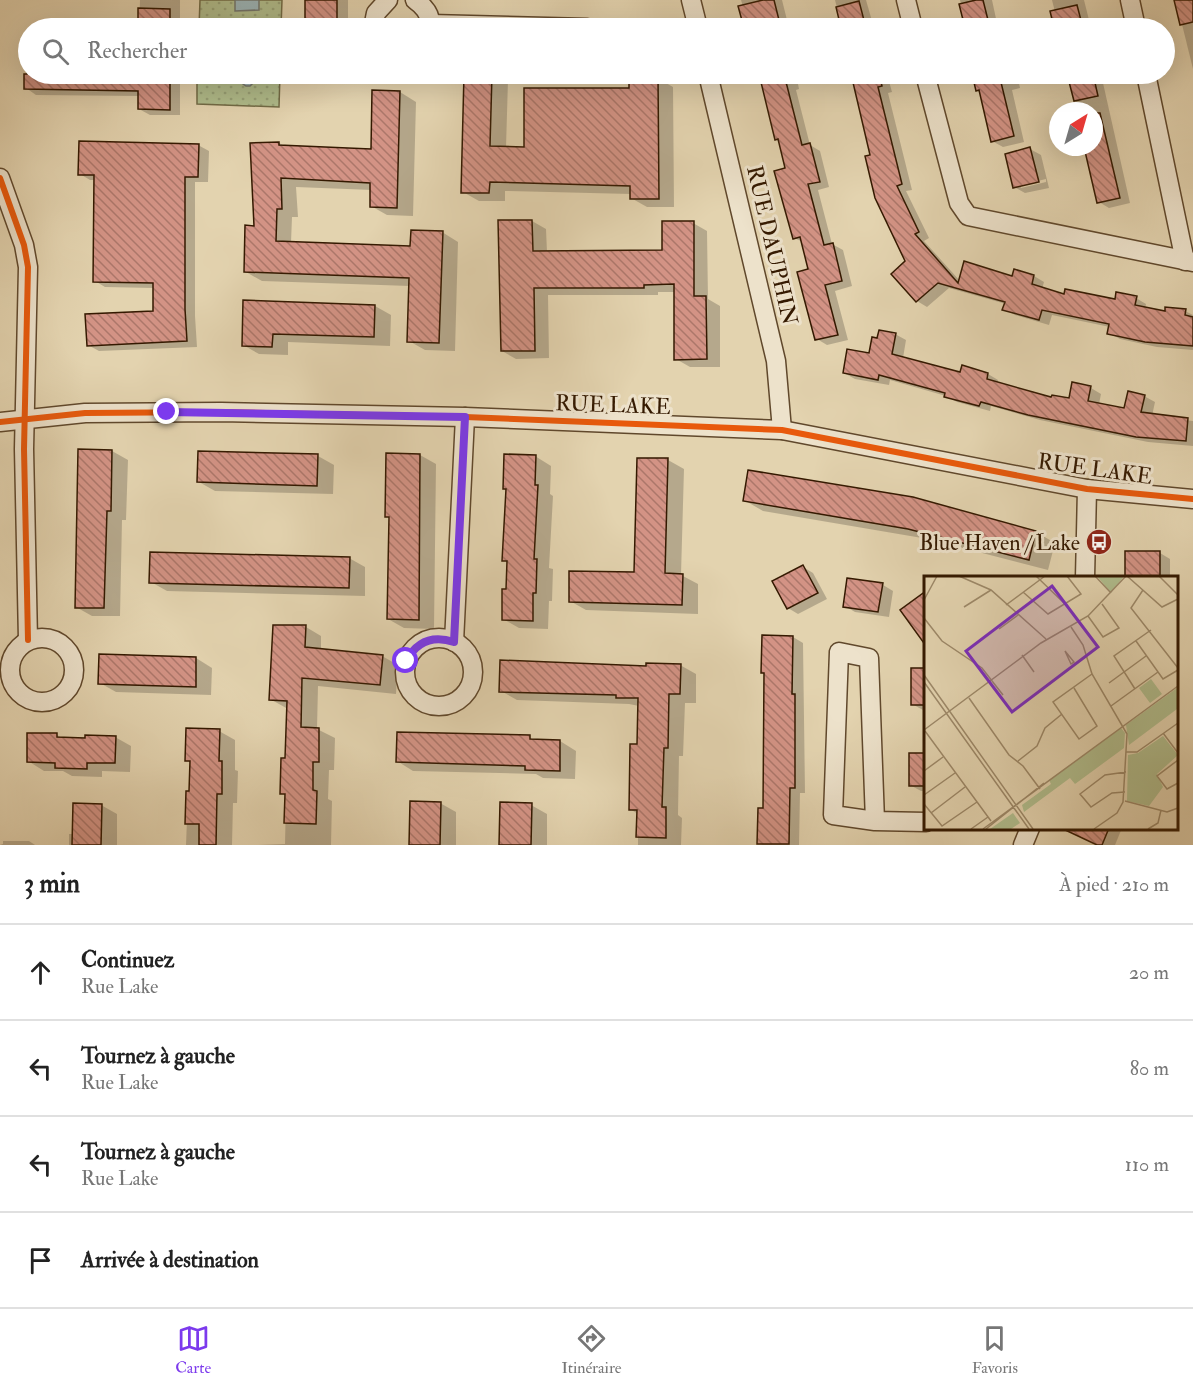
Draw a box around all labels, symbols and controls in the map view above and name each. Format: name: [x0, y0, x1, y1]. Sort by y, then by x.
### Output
search box: [18, 18, 1175, 84]
icon: search: [39, 35, 72, 68]
text: Rechercher: [87, 37, 187, 65]
north arrow: [1049, 102, 1103, 156]
street label: RUE DAUPHIN: [740, 163, 804, 328]
street label: RUE LAKE: [555, 389, 671, 421]
route end: [153, 398, 179, 424]
street label: RUE LAKE: [1036, 447, 1154, 491]
bus stop icon: Blue Haven / Lake: [1084, 527, 1114, 557]
place label: Blue Haven / Lake: [919, 529, 1080, 557]
inset map: [924, 576, 1178, 830]
route start: [392, 647, 418, 673]
text: 3 min: [24, 868, 80, 900]
text: À pied · 210 m: [1059, 872, 1169, 897]
text: Continuez: [81, 946, 174, 974]
icon: ahead: [24, 956, 57, 989]
text: 20 m: [1129, 960, 1169, 985]
text: Rue Lake: [81, 974, 158, 999]
text: Tournez à gauche: [81, 1042, 235, 1070]
icon: left: [24, 1052, 57, 1085]
text: 80 m: [1130, 1056, 1169, 1081]
text: Rue Lake: [81, 1070, 158, 1095]
text: Tournez à gauche: [81, 1138, 235, 1166]
icon: left: [24, 1148, 57, 1181]
text: 110 m: [1125, 1152, 1169, 1177]
text: Rue Lake: [81, 1166, 158, 1191]
icon: arrive: [24, 1244, 57, 1277]
text: Arrivée à destination: [81, 1246, 259, 1274]
tab: Carte: [175, 1322, 211, 1378]
tab: Itinéraire: [561, 1322, 621, 1378]
tab: Favoris: [972, 1322, 1018, 1378]

